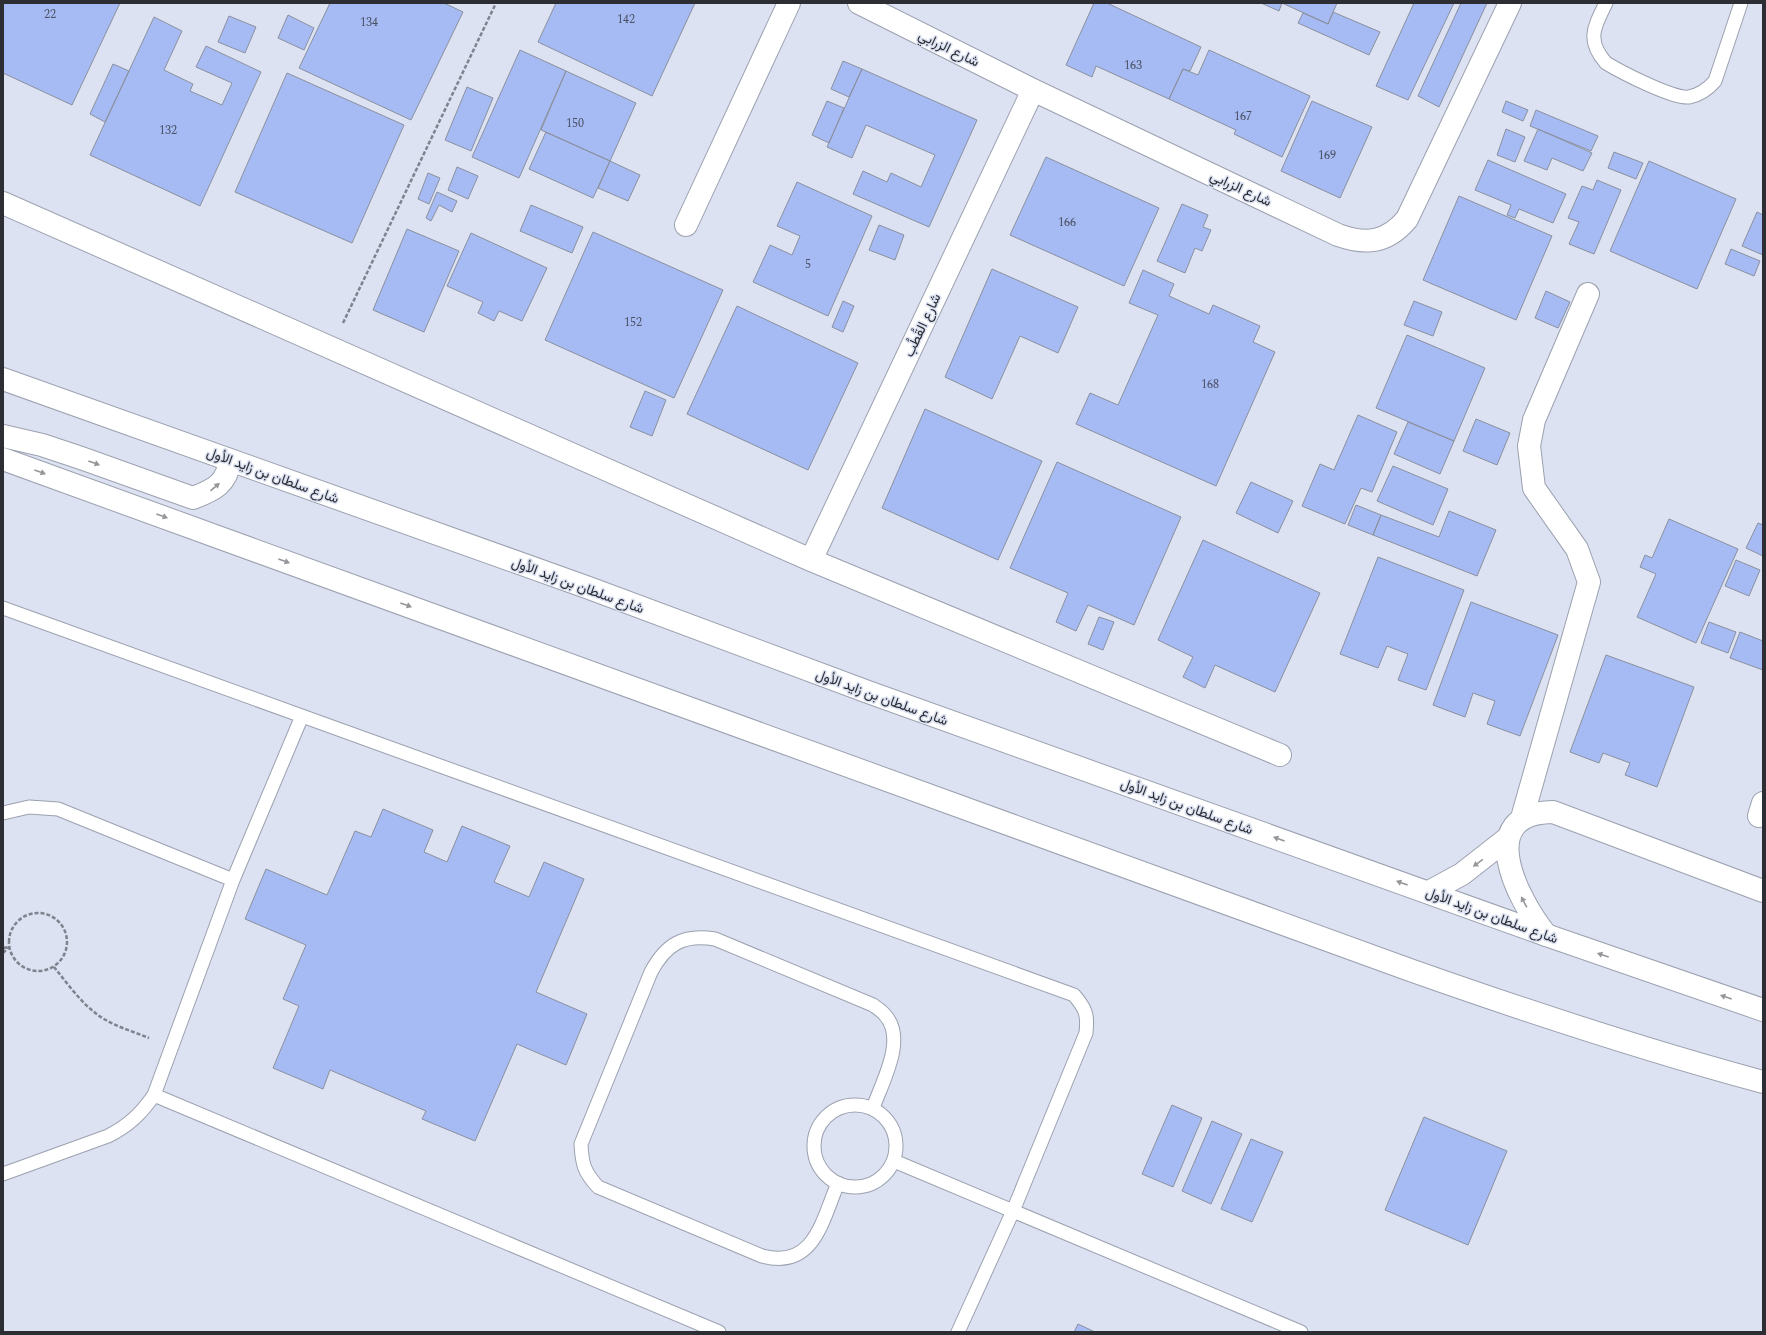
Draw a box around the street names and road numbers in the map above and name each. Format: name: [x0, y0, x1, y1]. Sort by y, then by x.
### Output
street label: شارع الزرابي: [914, 25, 983, 73]
street label: شارع الزرابي: [1206, 165, 1275, 213]
street label: شارع القُطُب: [898, 290, 946, 361]
street label: شارع سلطان بن زايد الأول: [204, 442, 342, 509]
street label: شارع سلطان بن زايد الأول: [509, 552, 647, 619]
street label: شارع سلطان بن زايد الأول: [813, 664, 951, 731]
street label: شارع سلطان بن زايد الأول: [1118, 773, 1256, 840]
street label: شارع سلطان بن زايد الأول: [1423, 882, 1561, 949]

